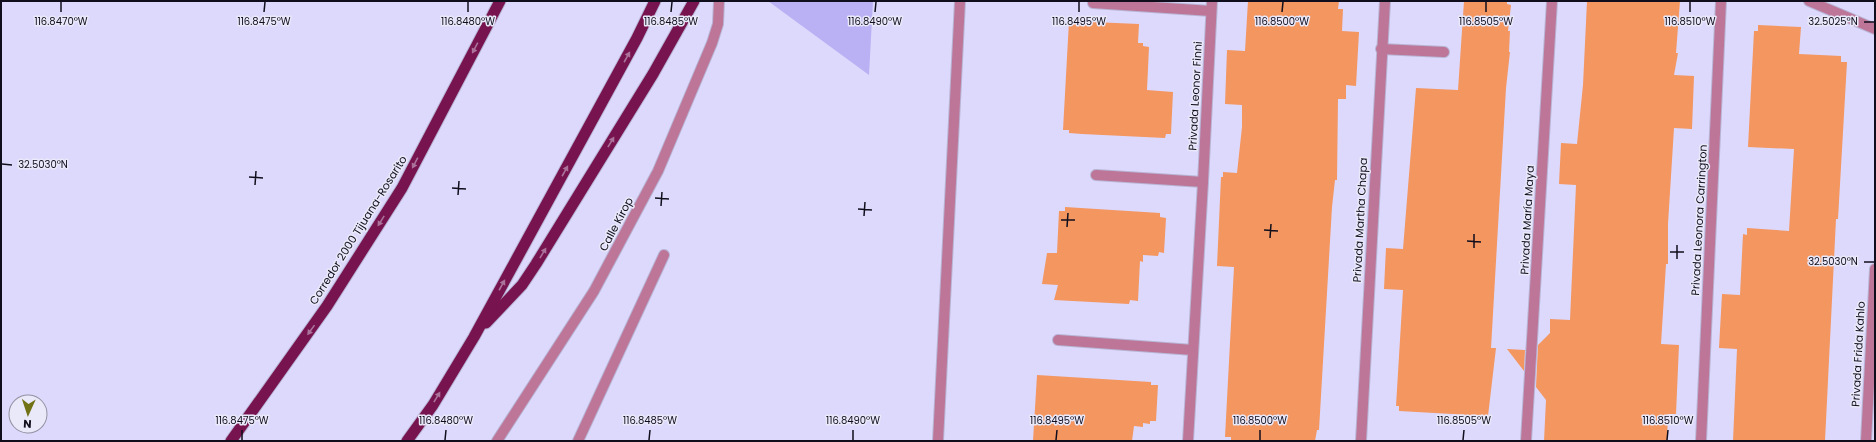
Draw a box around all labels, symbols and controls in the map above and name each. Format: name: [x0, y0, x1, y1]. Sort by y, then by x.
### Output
text: 116.8470°W: [34, 14, 88, 29]
text: 116.8475°W: [237, 14, 291, 29]
text: 116.8480°W: [441, 14, 495, 29]
text: 116.8485°W: [644, 14, 698, 29]
text: 116.8490°W: [848, 14, 902, 29]
text: 116.8495°W: [1052, 14, 1106, 29]
text: 116.8500°W: [1255, 14, 1309, 29]
text: 116.8505°W: [1459, 14, 1513, 29]
text: 116.8510°W: [1665, 14, 1716, 29]
text: 32.5025°N: [1808, 14, 1858, 29]
street label: Privada Leonor Finni: [1184, 41, 1206, 151]
one-way arrow: [472, 42, 478, 54]
one-way arrow: [624, 51, 630, 63]
one-way arrow: [607, 137, 615, 148]
street label: Privada Leonora Carrington: [1687, 144, 1711, 296]
street label: Corredor 2000 Tijuana-Rosarito: [305, 152, 411, 308]
text: 32.5030°N: [18, 157, 68, 172]
one-way arrow: [412, 157, 418, 169]
street label: Privada Martha Chapa: [1349, 157, 1371, 283]
one-way arrow: [561, 165, 568, 177]
street label: Privada María Maya: [1516, 165, 1538, 275]
street label: Calle Kirop: [595, 194, 637, 254]
one-way arrow: [378, 215, 385, 227]
one-way arrow: [539, 248, 547, 258]
text: 32.5030°N: [1808, 254, 1858, 269]
one-way arrow: [499, 279, 506, 291]
street label: Privada Frida Kahlo: [1847, 301, 1869, 407]
one-way arrow: [307, 324, 315, 335]
one-way arrow: [434, 391, 441, 403]
north arrow: [8, 394, 48, 434]
text: 116.8475°W: [215, 413, 269, 428]
text: 116.8480°W: [419, 413, 473, 428]
text: 116.8485°W: [623, 413, 677, 428]
text: 116.8490°W: [826, 413, 880, 428]
text: 116.8495°W: [1030, 413, 1084, 428]
text: 116.8500°W: [1233, 413, 1287, 428]
text: 116.8505°W: [1437, 413, 1491, 428]
text: 116.8510°W: [1643, 413, 1694, 428]
text: N: [23, 416, 32, 432]

